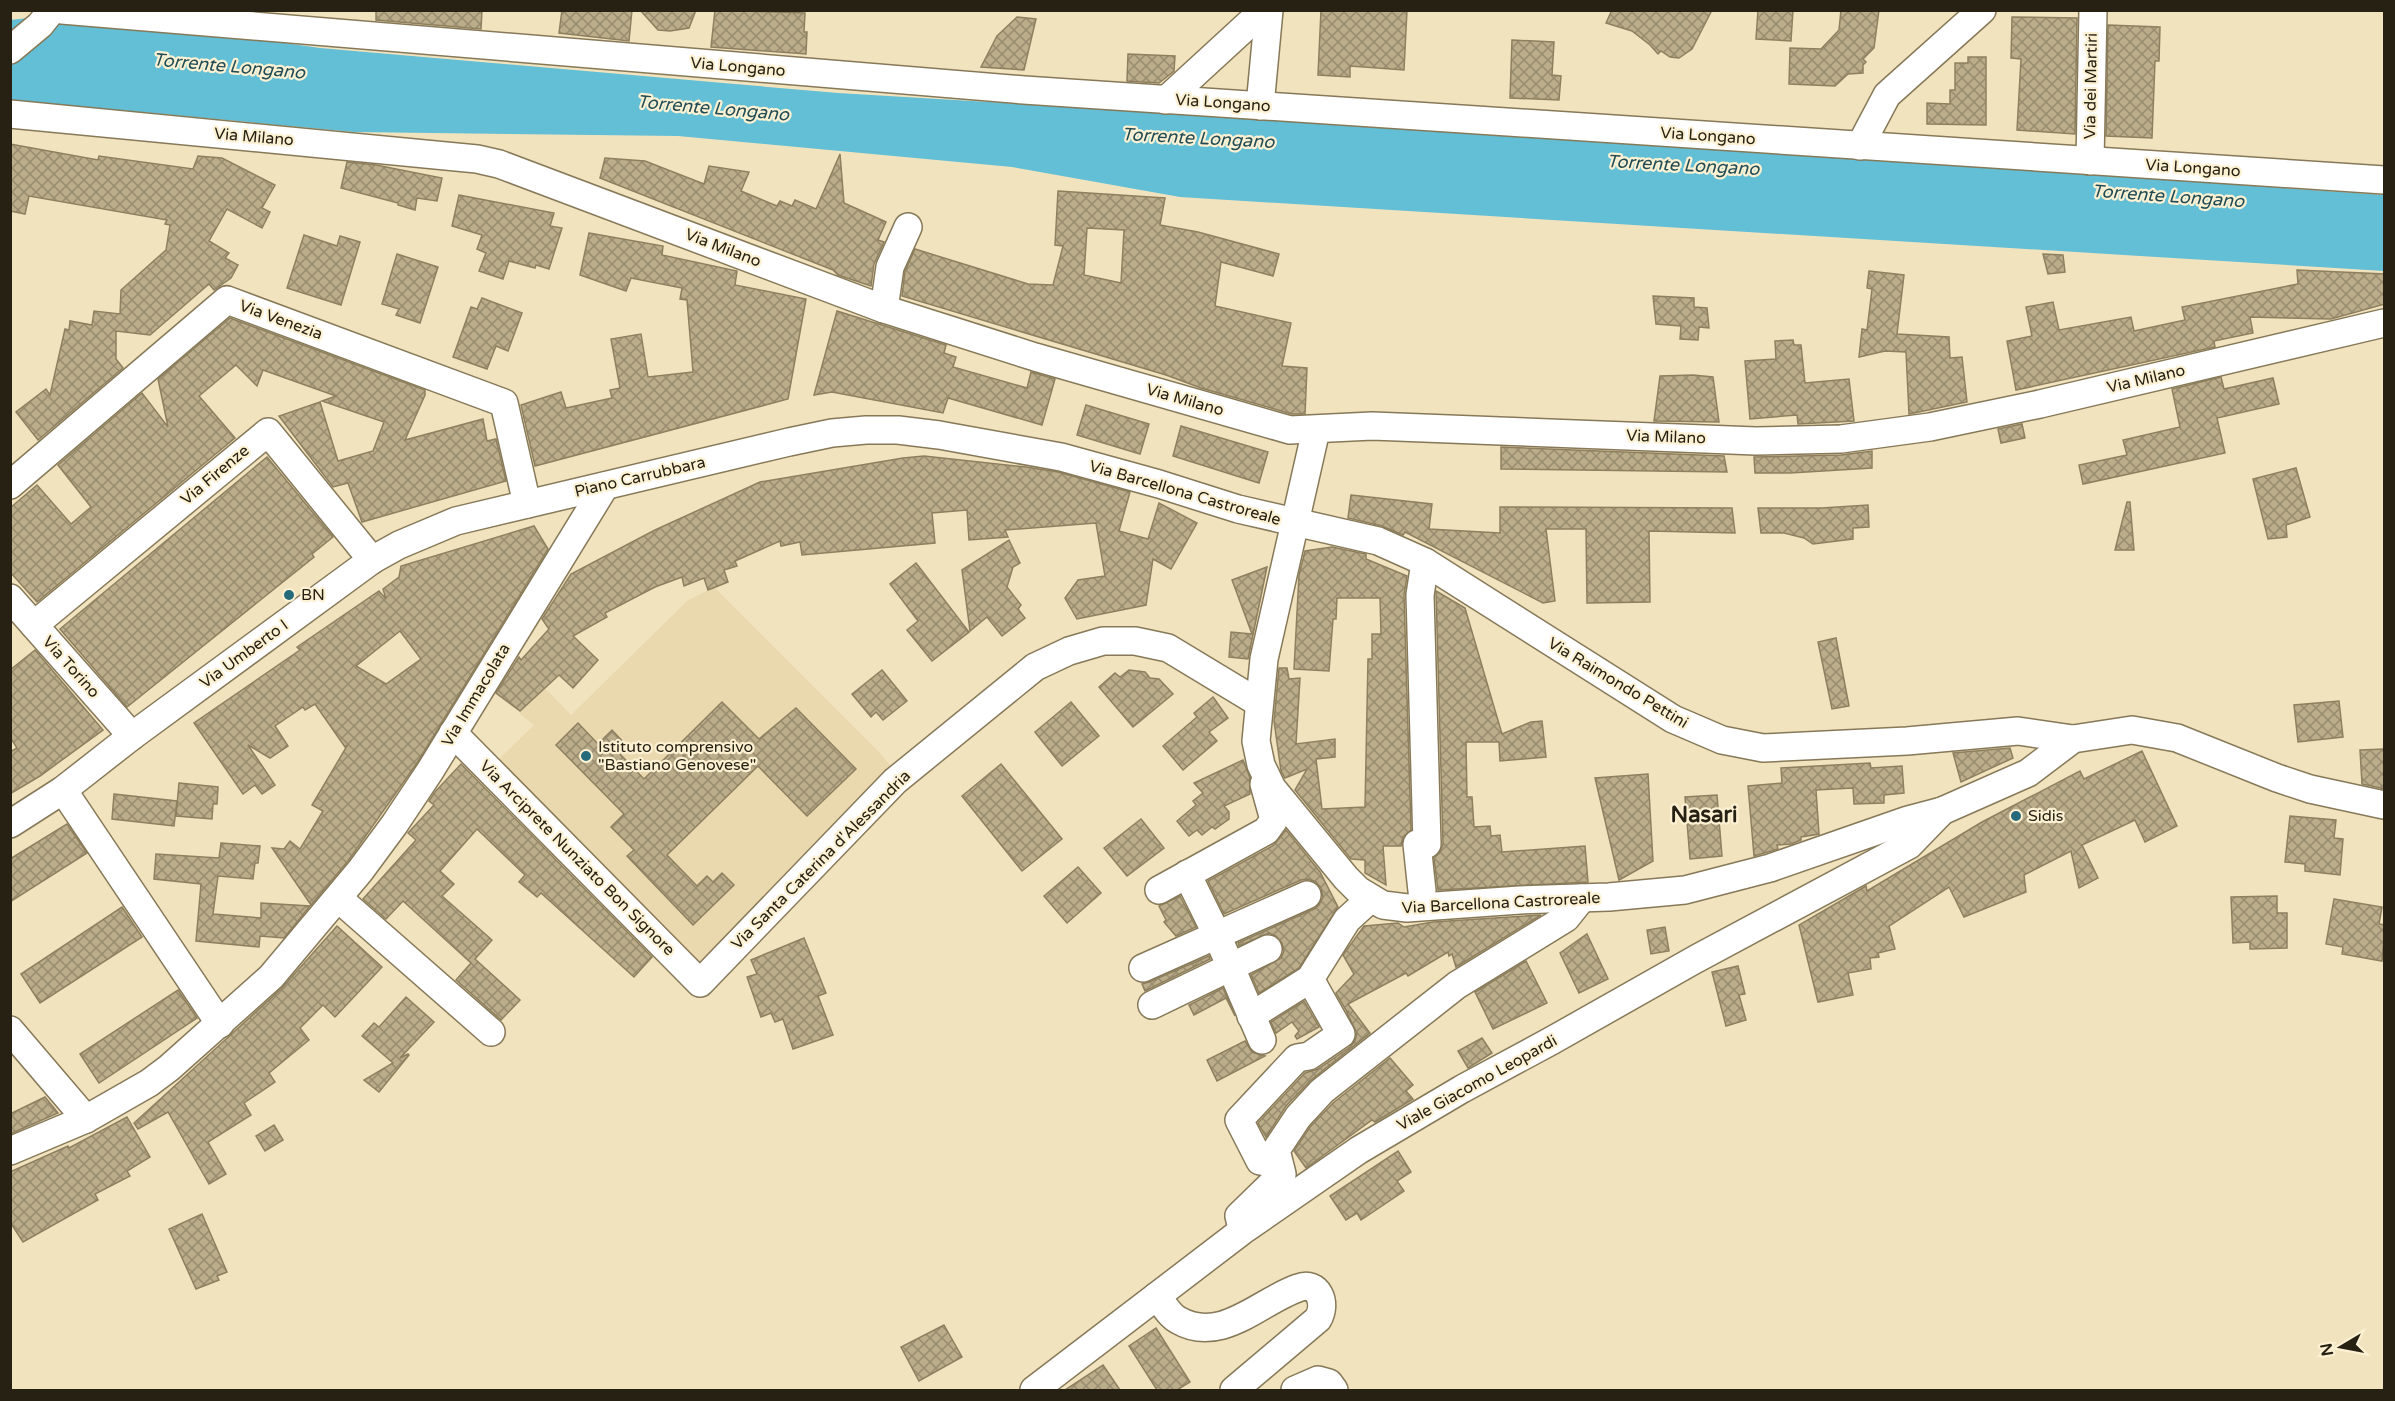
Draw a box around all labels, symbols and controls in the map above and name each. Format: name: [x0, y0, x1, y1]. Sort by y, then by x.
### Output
street label: Via dei Martiri: [2080, 33, 2102, 139]
water label: Torrente Longano: [152, 48, 307, 84]
street label: Via Longano: [690, 53, 786, 81]
water label: Torrente Longano: [636, 90, 791, 126]
street label: Via Longano: [1175, 90, 1271, 116]
water label: Torrente Longano: [1121, 123, 1276, 153]
street label: Via Longano: [1660, 123, 1756, 149]
street label: Via Milano: [213, 124, 295, 150]
water label: Torrente Longano: [1606, 150, 1761, 180]
street label: Via Longano: [2145, 155, 2241, 181]
water label: Torrente Longano: [2091, 180, 2246, 212]
street label: Via Milano: [682, 224, 764, 272]
street label: Via Venezia: [237, 296, 325, 344]
street label: Via Milano: [2105, 360, 2187, 398]
street label: Via Milano: [1144, 379, 1226, 421]
street label: Via Milano: [1626, 426, 1706, 448]
street label: Via Firenze: [177, 441, 253, 509]
street label: Piano Carrubbara: [573, 452, 707, 502]
street label: Via Barcellona Castroreale: [1087, 456, 1283, 530]
place label: BN: [301, 585, 325, 605]
marker: BN: [282, 588, 296, 602]
street label: Via Umberto I: [196, 615, 292, 693]
street label: Via Torino: [38, 632, 104, 702]
street label: Via Raimondo Pettini: [1544, 633, 1692, 733]
street label: Via Immacolata: [437, 640, 515, 750]
place label: Istituto comprensivo "Bastiano Genovese": [598, 737, 756, 775]
marker: Istituto comprensivo "Bastiano Genovese": [579, 749, 593, 763]
street label: Via Arciprete Nunziato Bon Signore: [475, 756, 679, 960]
street label: Via Santa Caterina d'Alessandria: [727, 766, 915, 954]
district label: Nasari: [1671, 802, 1737, 828]
place label: Sidis: [2028, 806, 2063, 826]
marker: Sidis: [2009, 809, 2023, 823]
street label: Via Barcellona Castroreale: [1401, 888, 1601, 918]
street label: Viale Giacomo Leopardi: [1393, 1031, 1561, 1135]
north arrow: [2311, 1317, 2371, 1377]
text: N: [2316, 1341, 2338, 1357]

